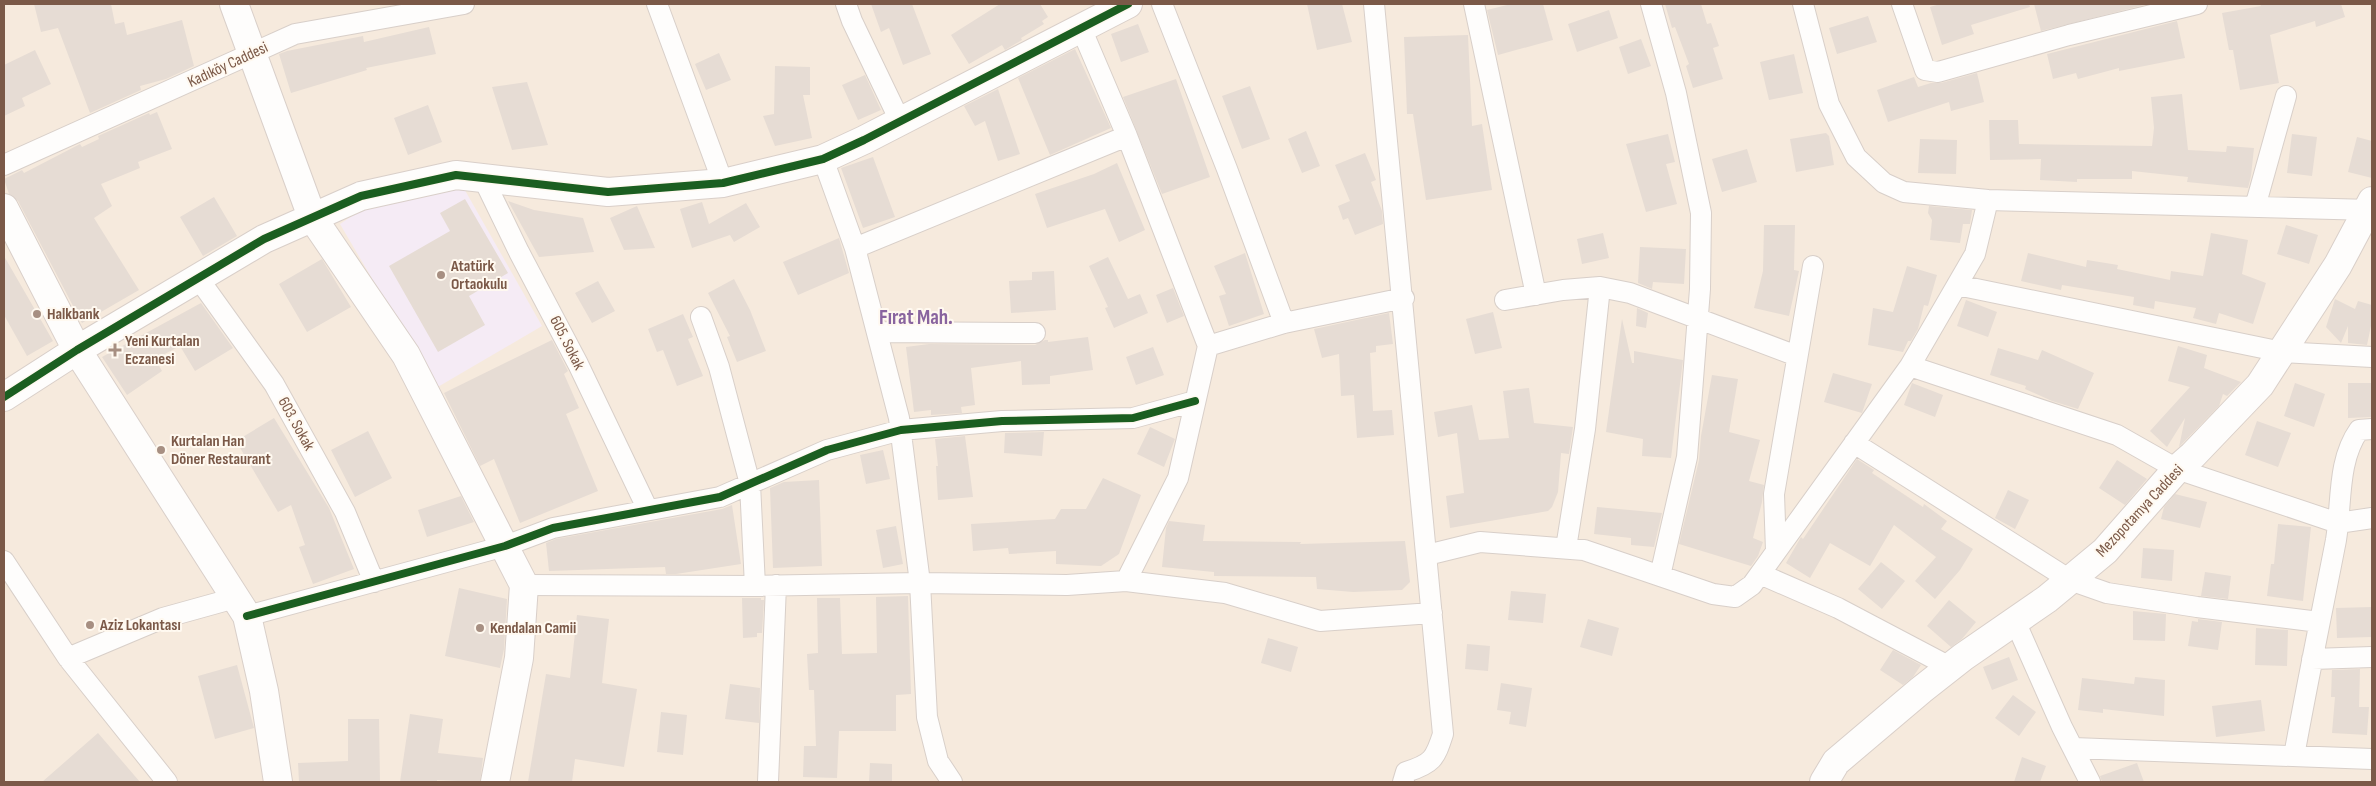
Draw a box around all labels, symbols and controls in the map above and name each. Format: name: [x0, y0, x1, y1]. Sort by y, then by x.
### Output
street label: Kadıköy Caddesi: [185, 38, 271, 92]
place label: Atatürk Ortaokulu: [450, 257, 507, 294]
marker: Atatürk Ortaokulu: [435, 269, 447, 281]
place label: Halkbank: [47, 305, 100, 324]
district label: Fırat Mah.: [879, 305, 953, 330]
marker: Halkbank: [31, 308, 43, 320]
street label: 605. Sokak: [545, 313, 589, 373]
place label: Yeni Kurtalan Eczanesi: [125, 332, 200, 369]
marker: Yeni Kurtalan Eczanesi: [109, 344, 121, 356]
street label: 603. Sokak: [274, 394, 318, 454]
place label: Kurtalan Han Döner Restaurant: [171, 432, 271, 469]
marker: Kurtalan Han Döner Restaurant: [155, 444, 167, 456]
street label: Mezopotamya Caddesi: [2092, 461, 2188, 561]
place label: Aziz Lokantası: [99, 616, 181, 635]
marker: Aziz Lokantası: [84, 619, 96, 631]
place label: Kendalan Camii: [490, 619, 576, 638]
marker: Kendalan Camii: [474, 622, 486, 634]

